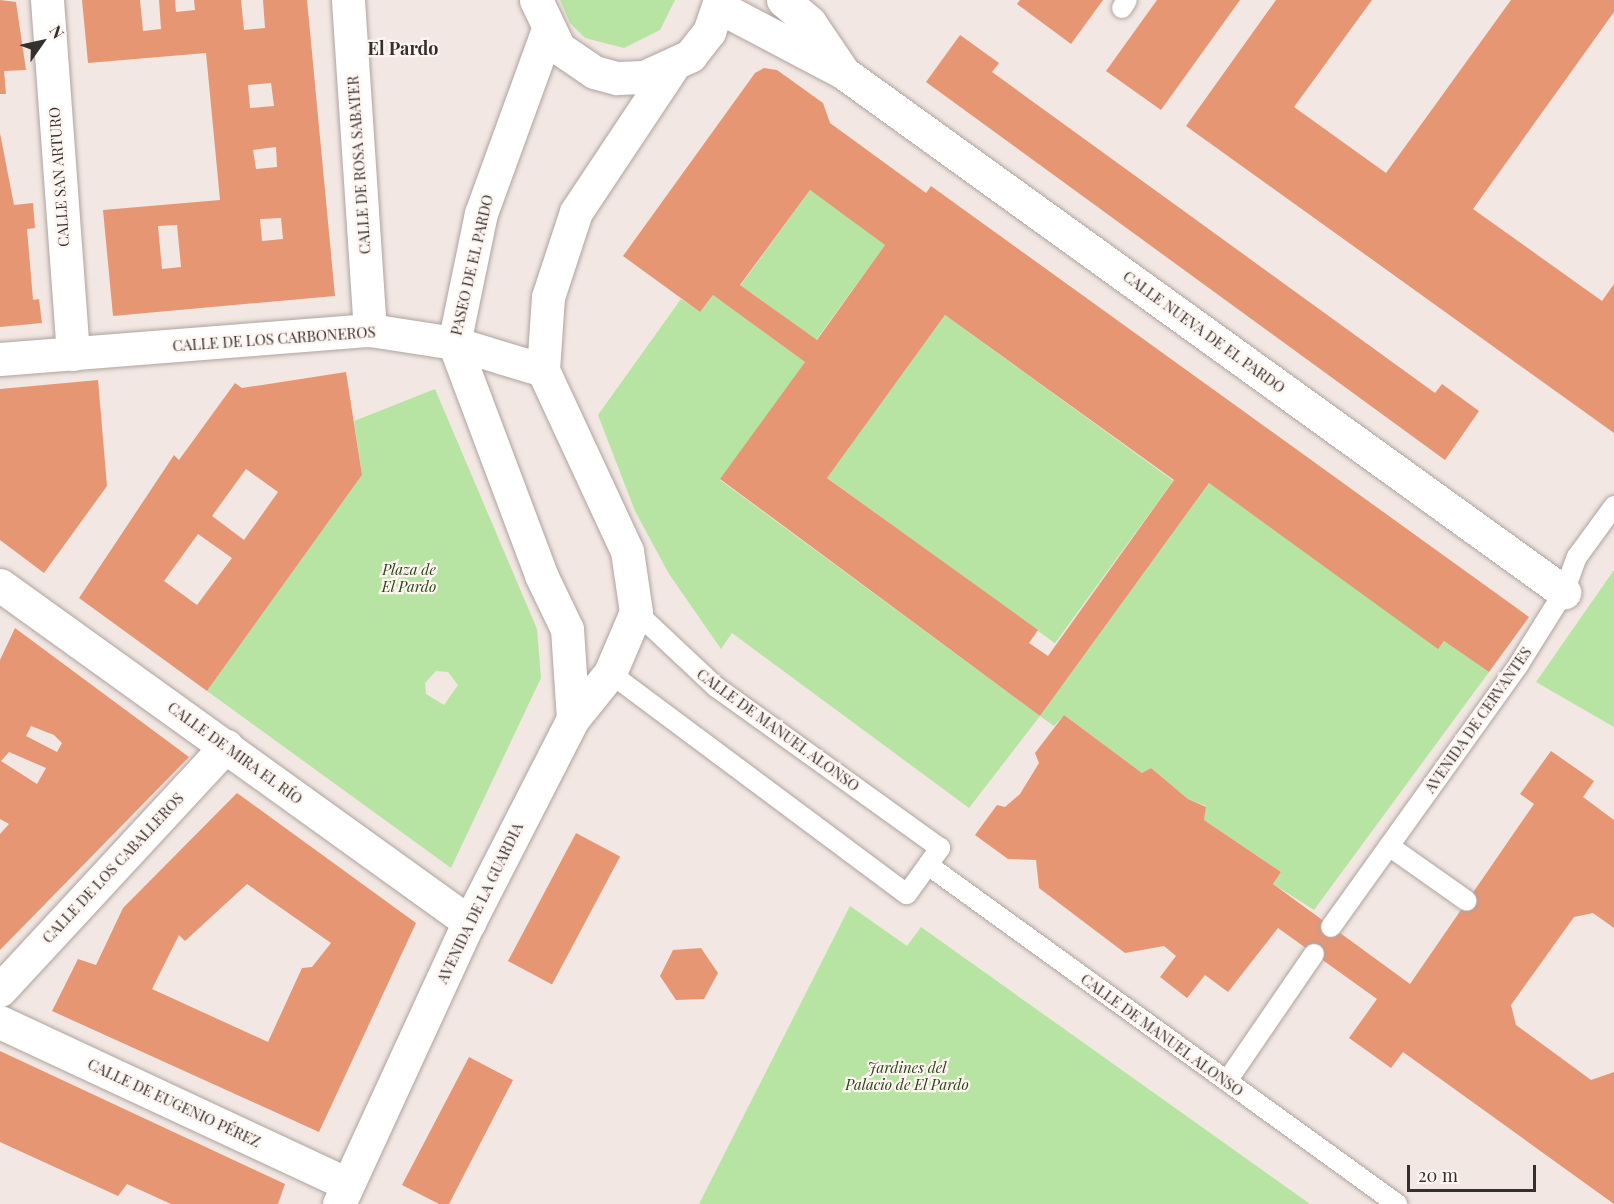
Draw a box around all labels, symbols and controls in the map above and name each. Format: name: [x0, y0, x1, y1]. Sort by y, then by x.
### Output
north arrow: [12, 12, 72, 72]
text: N: [45, 21, 69, 42]
district label: El Pardo: [368, 37, 438, 59]
street label: CALLE DE ROSA SABATER: [344, 75, 374, 255]
street label: CALLE SAN ARTURO: [45, 106, 73, 248]
street label: PASEO DE EL PARDO: [447, 193, 497, 337]
street label: CALLE NUEVA DE EL PARDO: [1119, 267, 1289, 397]
street label: CALLE DE LOS CARBONEROS: [172, 323, 376, 355]
park label: Plaza de El Pardo: [381, 560, 437, 595]
street label: AVENIDA DE CERVANTES: [1421, 644, 1535, 796]
street label: CALLE DE MANUEL ALONSO: [693, 665, 863, 795]
street label: CALLE DE MIRA EL RÍO: [164, 698, 306, 808]
street label: CALLE DE LOS CABALLEROS: [39, 789, 187, 947]
street label: AVENIDA DE LA GUARDIA: [433, 820, 527, 986]
street label: CALLE DE MANUEL ALONSO: [1077, 970, 1247, 1100]
street label: CALLE DE EUGENIO PÉREZ: [85, 1055, 263, 1151]
park label: Jardines del Palacio de El Pardo: [845, 1058, 969, 1093]
scale bar: [1410, 1153, 1539, 1191]
text: 20 m: [1418, 1163, 1458, 1187]

